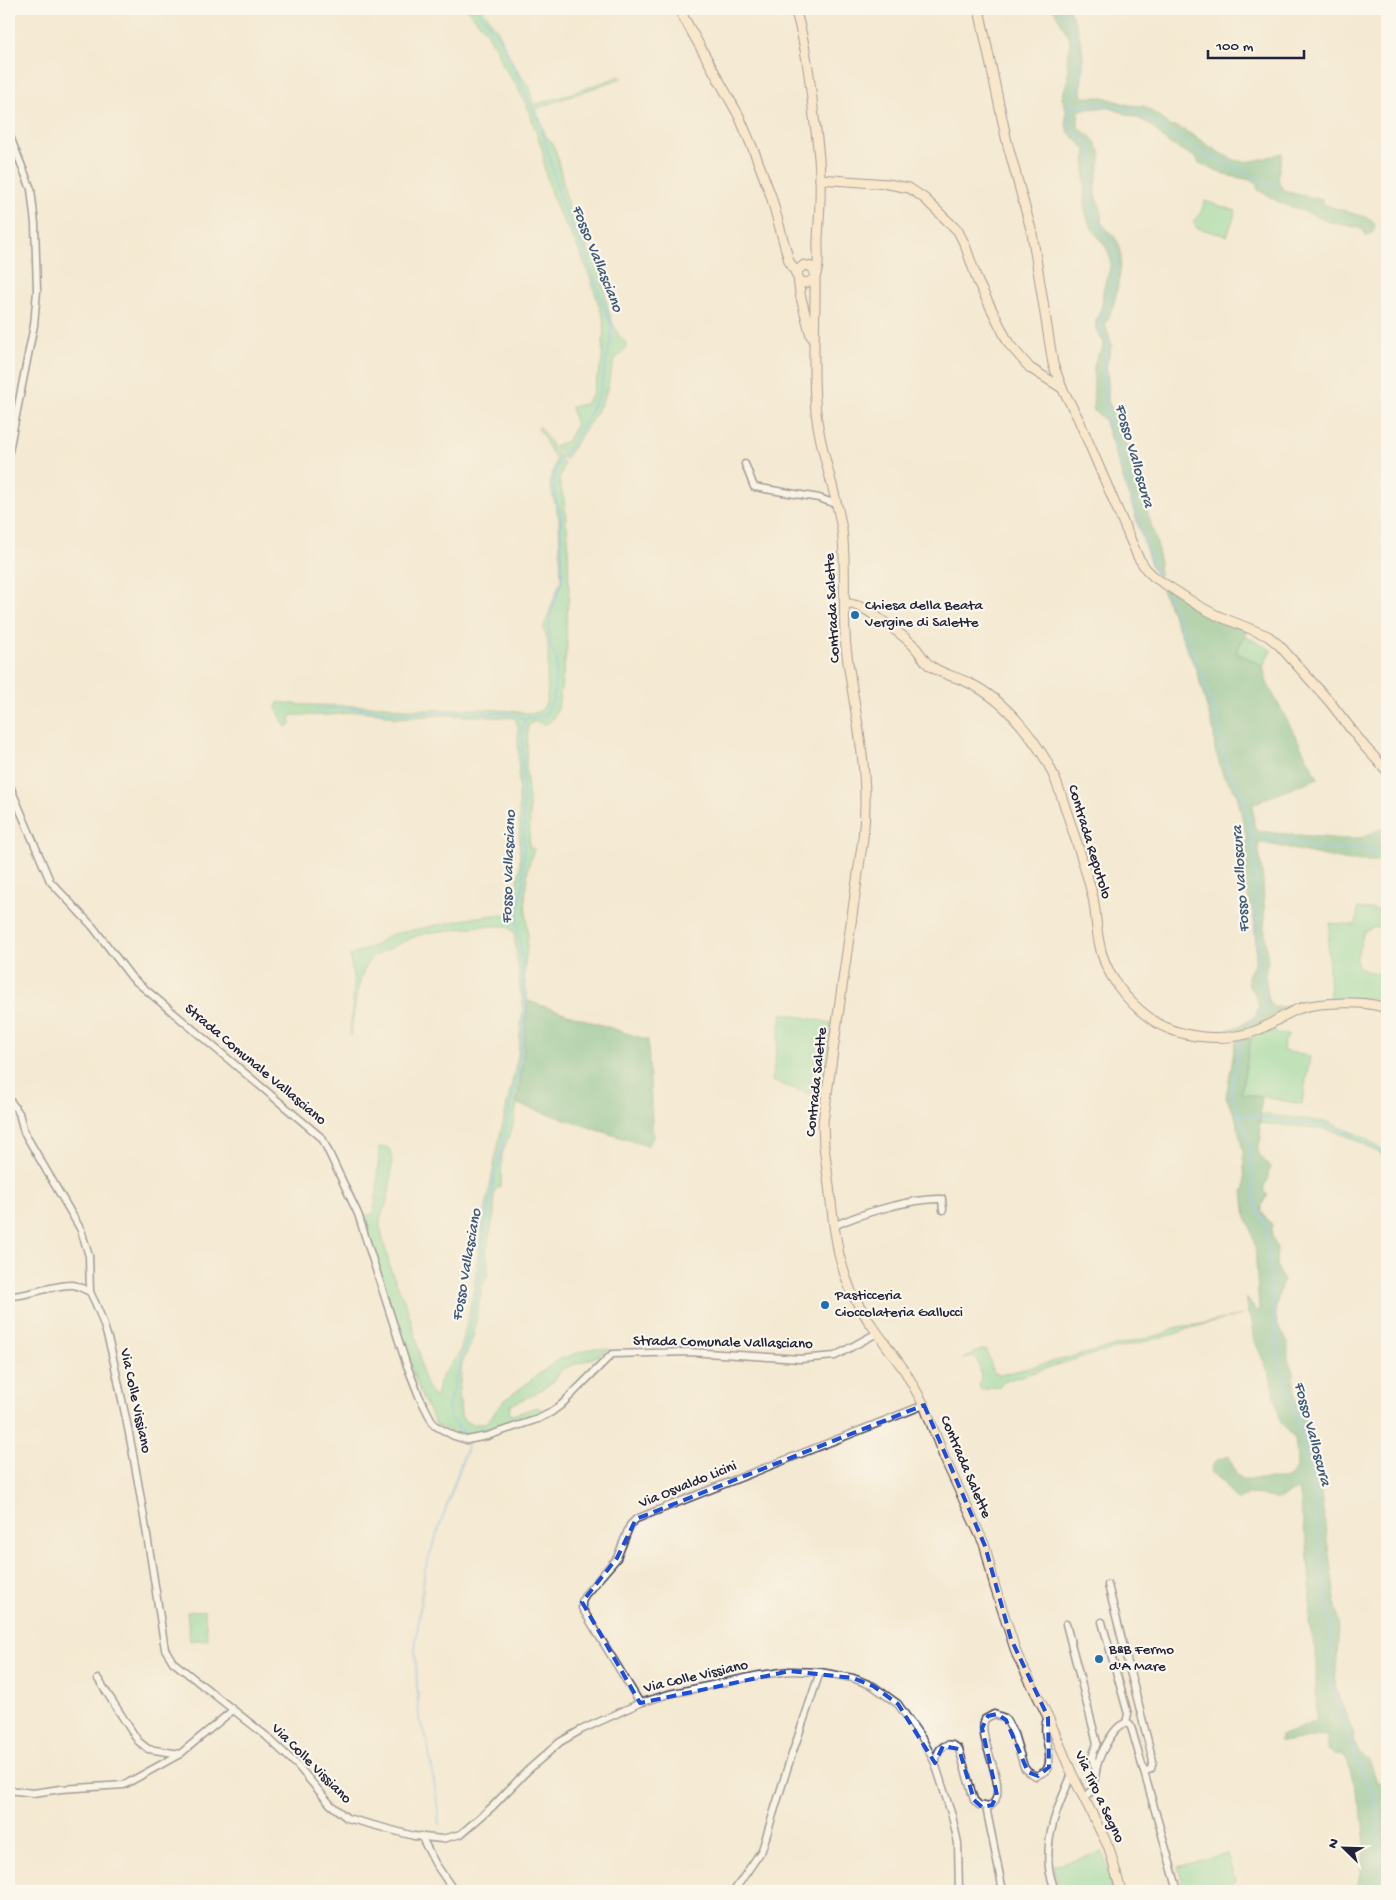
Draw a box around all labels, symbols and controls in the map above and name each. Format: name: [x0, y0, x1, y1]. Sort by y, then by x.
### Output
scale bar: [1208, 28, 1305, 60]
text: 100 m: [1215, 38, 1254, 56]
water label: Fosso Vallasciano: [566, 203, 626, 316]
water label: Fosso Valloscura: [1109, 402, 1157, 511]
street label: Contrada Salette: [821, 552, 845, 663]
place label: Chiesa della Beata Vergine di Salette: [864, 597, 983, 632]
marker: Chiesa della Beata Vergine di Salette: [849, 609, 861, 621]
street label: Contrada Reputolo: [1063, 783, 1115, 901]
water label: Fosso Vallasciano: [499, 809, 522, 924]
water label: Fosso Valloscura: [1229, 824, 1255, 933]
street label: Strada Comunale Vallasciano: [180, 1000, 330, 1130]
street label: Contrada Salette: [802, 1026, 832, 1138]
water label: Fosso Vallasciano: [449, 1207, 487, 1323]
place label: Pasticceria Cioccolateria Gallucci: [834, 1287, 963, 1322]
marker: Pasticceria Cioccolateria Gallucci: [819, 1299, 831, 1311]
street label: Strada Comunale Vallasciano: [633, 1332, 813, 1354]
street label: Via Colle Vissiano: [115, 1346, 155, 1455]
water label: Fosso Valloscura: [1288, 1380, 1334, 1489]
street label: Contrada Salette: [935, 1413, 995, 1521]
street label: Via Osvaldo Licini: [636, 1457, 740, 1513]
place label: B&B Fermo d'A Mare: [1108, 1641, 1174, 1676]
marker: B&B Fermo d'A Mare: [1093, 1653, 1105, 1665]
street label: Via Colle Vissiano: [641, 1656, 750, 1698]
street label: Via Colle Vissiano: [266, 1719, 355, 1808]
street label: Via Tiro a Segno: [1069, 1747, 1128, 1846]
north arrow: [1318, 1822, 1368, 1872]
text: N: [1325, 1836, 1344, 1851]

